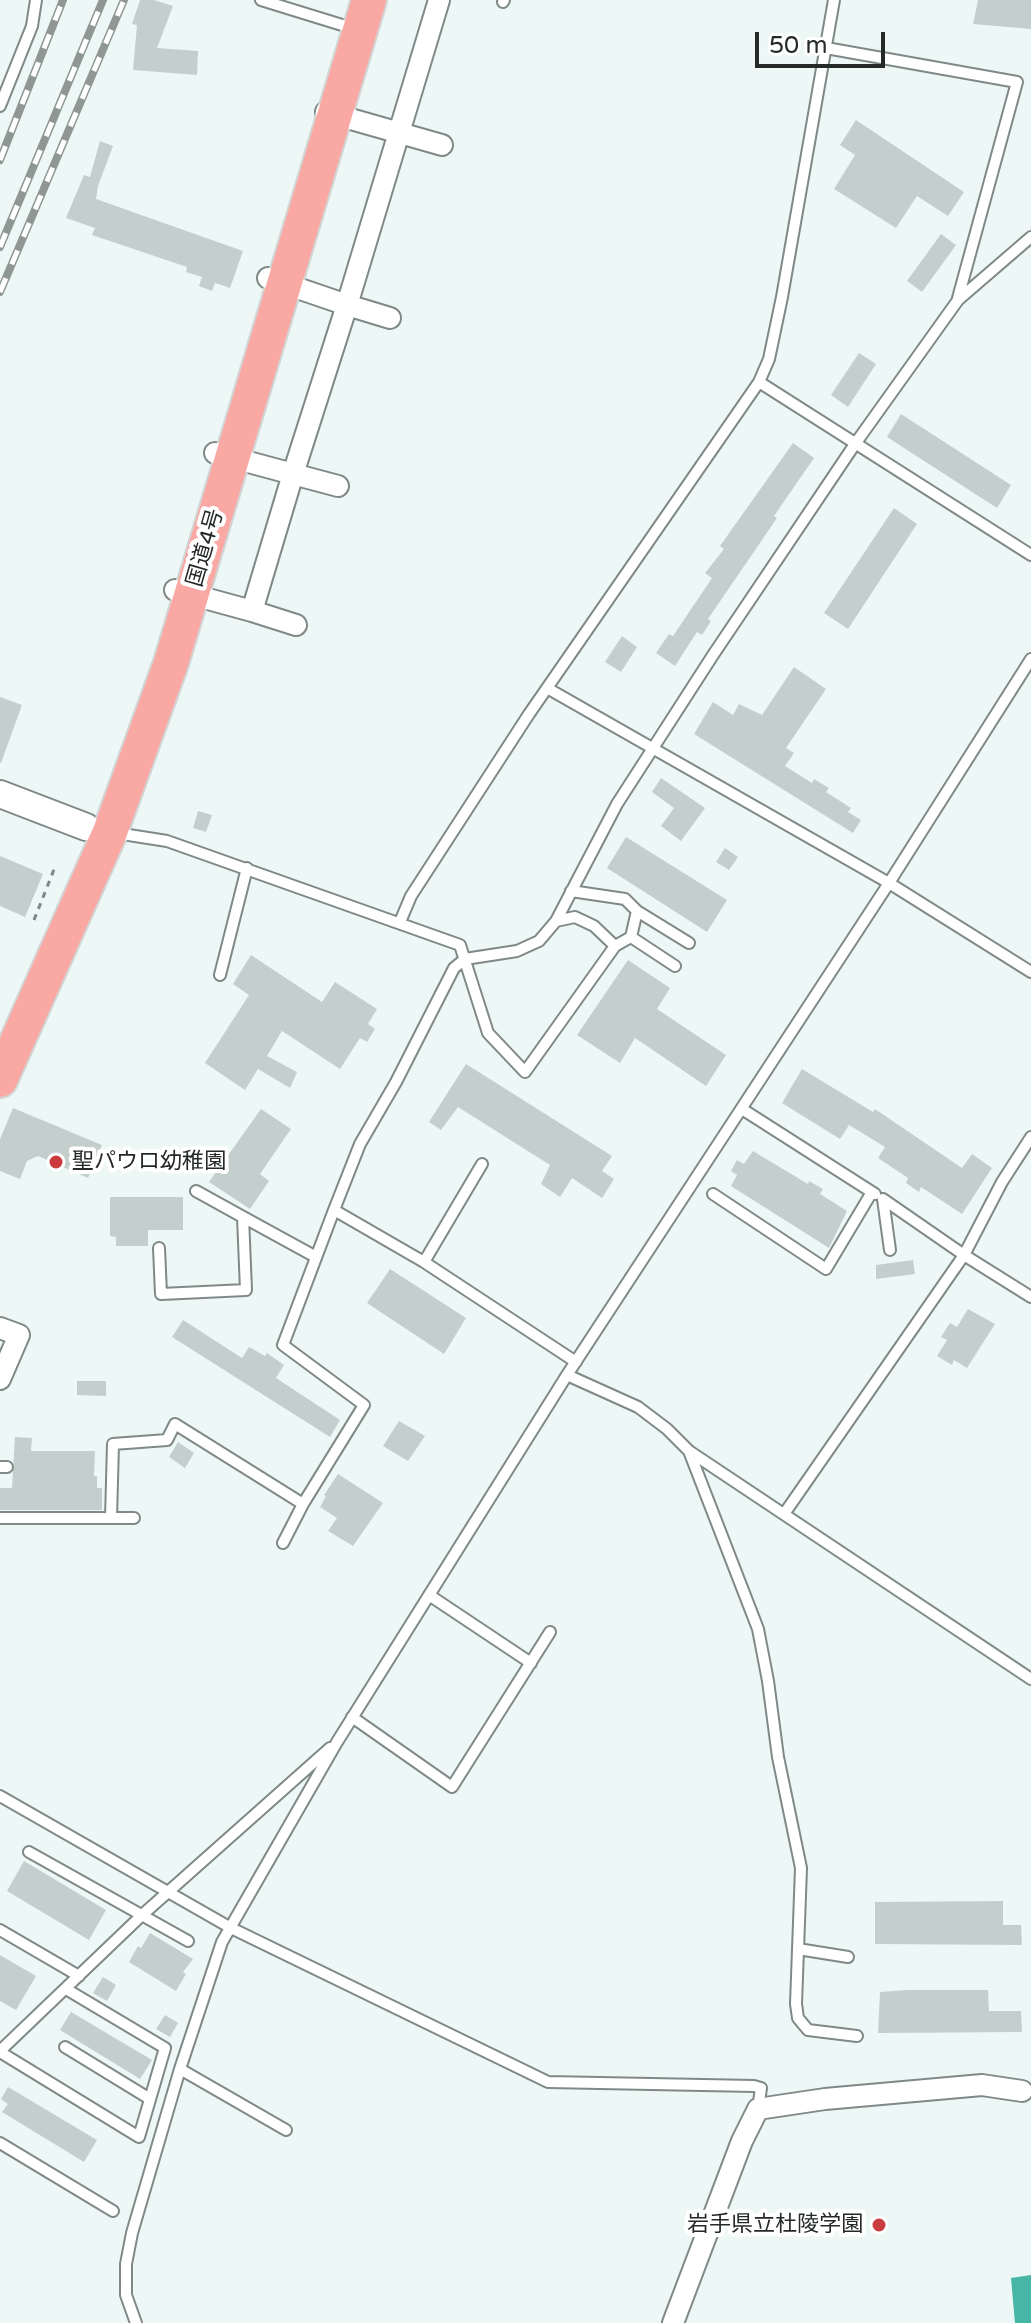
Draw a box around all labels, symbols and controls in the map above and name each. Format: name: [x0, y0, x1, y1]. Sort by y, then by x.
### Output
scale bar: [759, 16, 889, 66]
text: 50 m: [769, 31, 827, 60]
street label: 国道4号: [182, 506, 230, 590]
place label: 聖パウロ幼稚園: [72, 1149, 226, 1175]
marker: 聖パウロ幼稚園: [47, 1153, 65, 1171]
place label: 岩手県立杜陵学園: [687, 2212, 863, 2238]
marker: 岩手県立杜陵学園: [870, 2216, 888, 2234]

